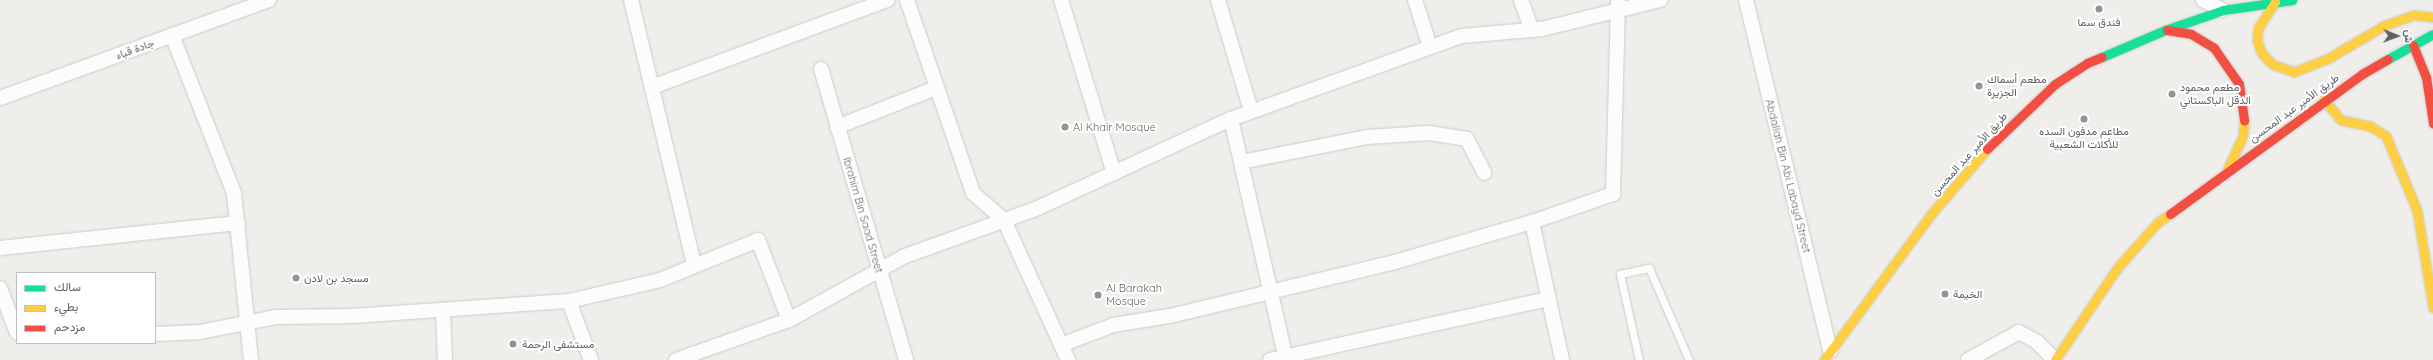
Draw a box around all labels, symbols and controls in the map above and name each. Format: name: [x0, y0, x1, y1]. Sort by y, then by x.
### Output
marker: فندق سما: [2094, 4, 2104, 14]
place label: فندق سما: [2077, 15, 2121, 29]
north arrow: [2377, 16, 2417, 56]
text: ش: [2402, 29, 2416, 43]
street label: جادة قباء: [114, 36, 156, 62]
street label: طريق الأمير عبد المحسن: [2247, 71, 2341, 145]
place label: مطعم أسماك الجزيرة: [1987, 73, 2047, 99]
marker: مطعم أسماك الجزيرة: [1974, 81, 1984, 91]
place label: مطعم محمود الدقل الباكستاني: [2180, 81, 2251, 107]
marker: مطعم محمود الدقل الباكستاني: [2167, 89, 2177, 99]
street label: Abdallah Bin Abi Labayd Street: [1762, 98, 1814, 254]
street label: طريق الأمير عبد المحسن: [1928, 110, 2010, 198]
marker: مطاعم مدفون السده للأكلات الشعبية: [2079, 114, 2089, 124]
place label: Al Khair Mosque: [1073, 120, 1156, 134]
marker: Al Khair Mosque: [1060, 122, 1070, 132]
place label: مطاعم مدفون السده للأكلات الشعبية: [2039, 125, 2129, 151]
street label: Ibrahim Bin Saad Street: [840, 155, 886, 275]
place label: مسجد بن لادن: [304, 271, 369, 285]
legend: [16, 272, 156, 344]
marker: مسجد بن لادن: [291, 273, 301, 283]
text: سالك: [54, 279, 81, 294]
place label: Al Barakah Mosque: [1106, 282, 1162, 308]
place label: الخيمة: [1953, 287, 1982, 301]
marker: الخيمة: [1940, 289, 1950, 299]
marker: Al Barakah Mosque: [1093, 290, 1103, 300]
text: بطيء: [54, 299, 78, 314]
text: مزدحم: [54, 319, 85, 334]
place label: مستشفى الرحمة: [522, 337, 594, 351]
marker: مستشفى الرحمة: [507, 338, 519, 350]

